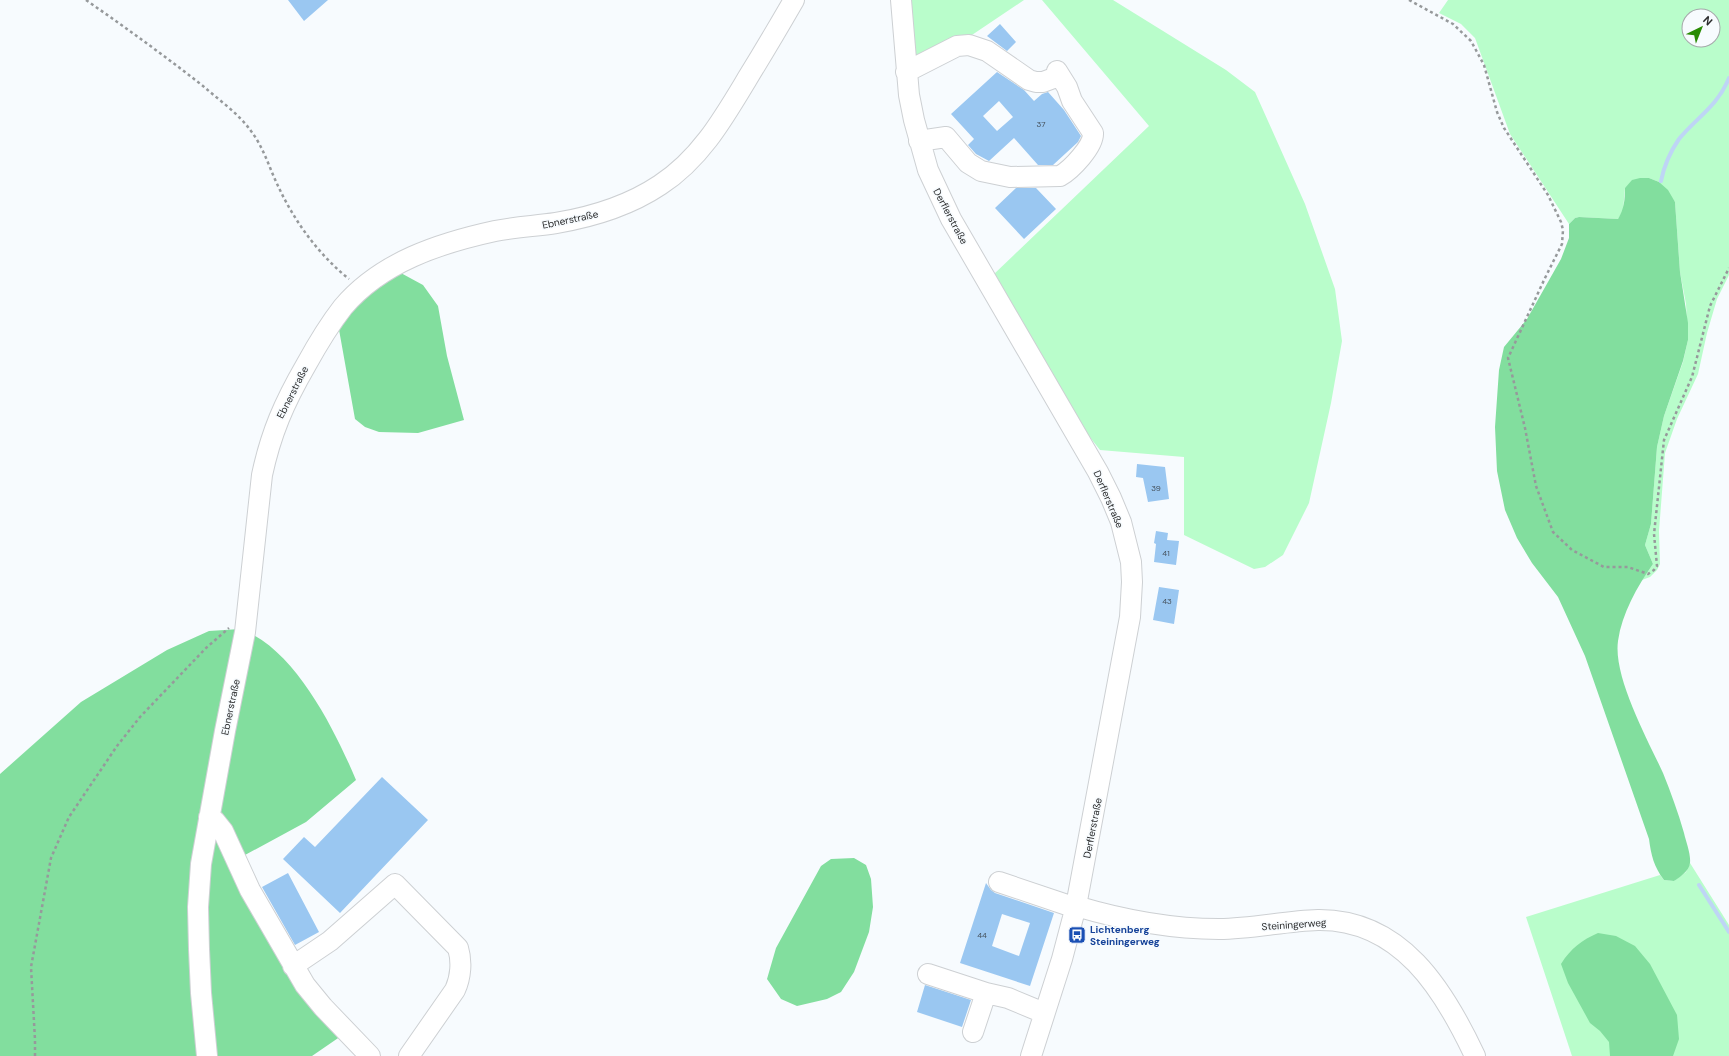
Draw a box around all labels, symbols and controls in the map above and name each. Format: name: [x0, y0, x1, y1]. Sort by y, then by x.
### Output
north arrow: [1681, 8, 1721, 48]
text: N: [1700, 13, 1716, 29]
house number: 37: [1037, 119, 1045, 129]
street label: Derflerstraße: [930, 186, 971, 247]
street label: Ebnerstraße: [541, 207, 600, 232]
street label: Ebnerstraße: [274, 364, 311, 421]
street label: Derflerstraße: [1091, 468, 1127, 530]
house number: 39: [1151, 483, 1161, 493]
house number: 41: [1162, 548, 1170, 558]
house number: 43: [1162, 596, 1172, 606]
street label: Ebnerstraße: [218, 678, 243, 736]
street label: Derflerstraße: [1080, 796, 1105, 859]
street label: Steiningerweg: [1261, 916, 1327, 933]
place label: Lichtenberg Steiningerweg: [1090, 923, 1160, 948]
bus stop icon: Lichtenberg Steiningerweg: [1067, 925, 1087, 945]
house number: 44: [977, 930, 987, 940]

